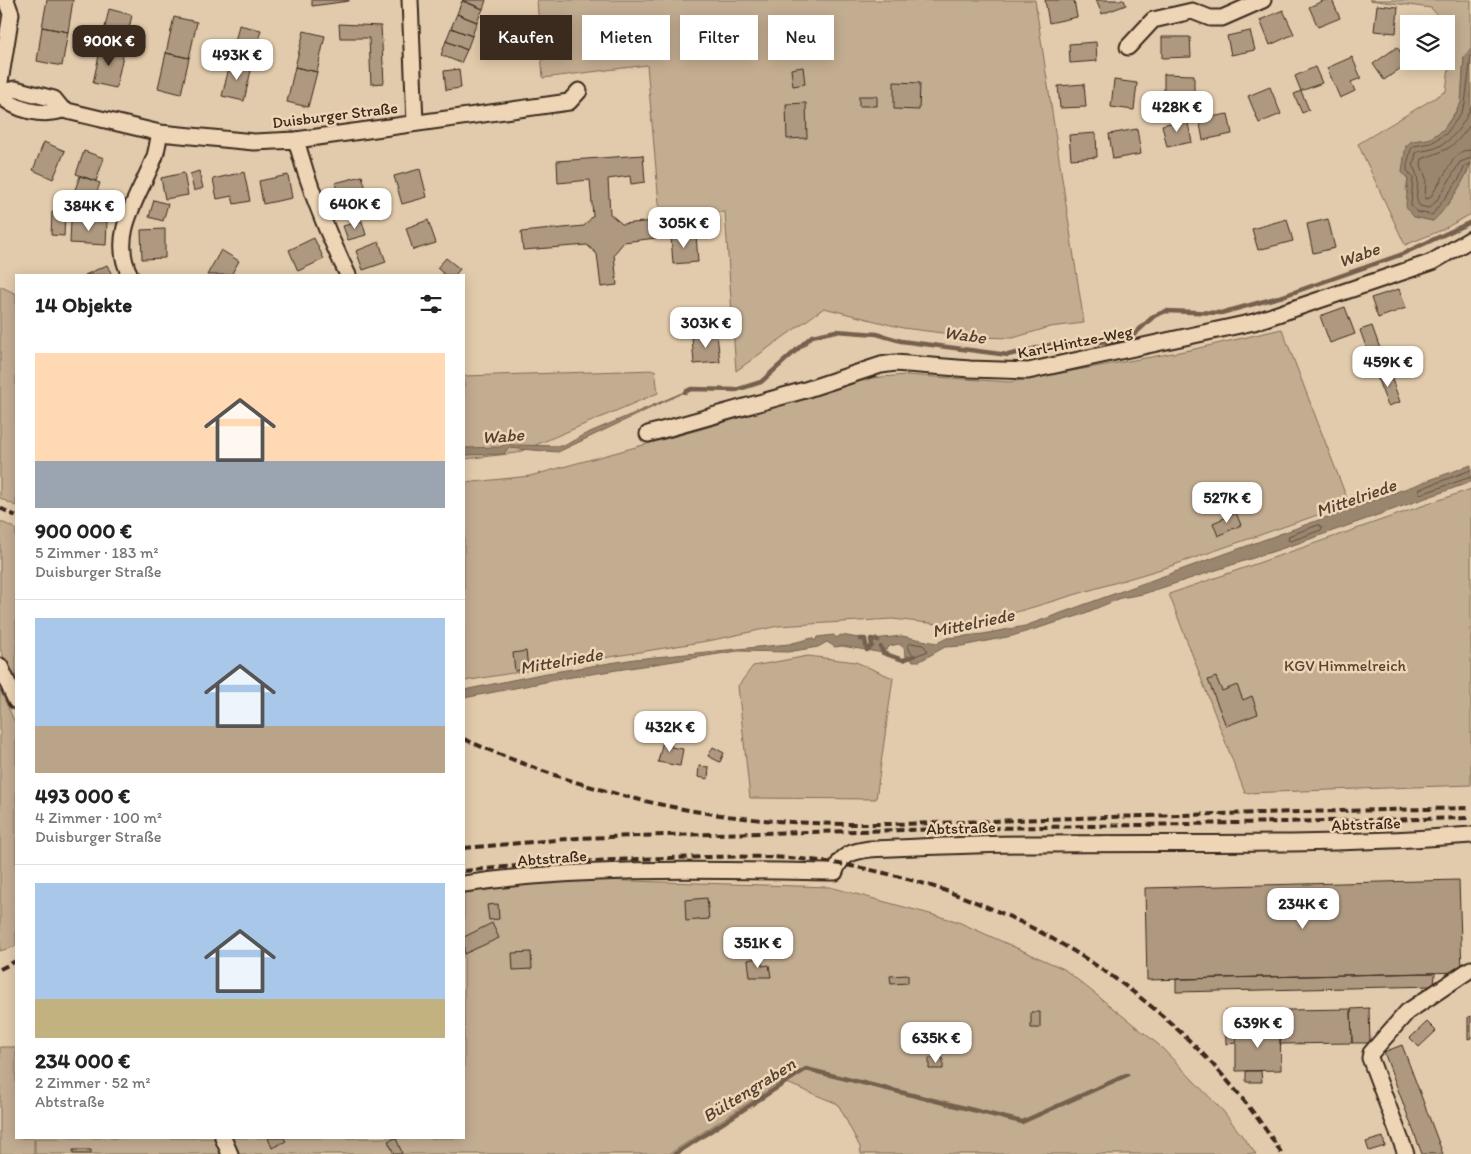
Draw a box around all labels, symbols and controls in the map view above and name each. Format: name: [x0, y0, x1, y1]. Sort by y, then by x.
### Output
chip: Kaufen: [480, 15, 572, 60]
chip: Mieten: [582, 15, 670, 60]
chip: Filter: [680, 15, 758, 60]
chip: Neu: [768, 15, 834, 60]
map controls: [1400, 15, 1455, 70]
button: layers: [1400, 15, 1455, 70]
pin: 900K €: [68, 24, 150, 67]
text: 900K €: [83, 31, 135, 50]
pin: 493K €: [196, 38, 278, 81]
text: 493K €: [212, 45, 262, 64]
pin: 428K €: [1136, 90, 1218, 133]
text: 428K €: [1152, 97, 1202, 116]
street label: Duisburger Straße: [271, 98, 399, 132]
pin: 640K €: [314, 188, 396, 230]
pin: 384K €: [48, 190, 130, 232]
text: 640K €: [330, 194, 380, 213]
text: 384K €: [64, 196, 114, 215]
pin: 305K €: [643, 206, 725, 249]
text: 305K €: [659, 213, 709, 232]
water label: Wabe: [1335, 237, 1384, 273]
icon: filters: [417, 290, 445, 318]
text: 14 Objekte: [35, 292, 132, 317]
pin: 303K €: [665, 306, 747, 349]
text: 303K €: [681, 313, 731, 332]
water label: Wabe: [943, 321, 989, 349]
street label: Karl-Hintze-Weg: [1016, 321, 1135, 362]
pin: 459K €: [1347, 346, 1429, 388]
text: 459K €: [1363, 352, 1413, 371]
icon: home: [195, 385, 285, 475]
water label: Wabe: [481, 423, 526, 448]
water label: Mittelriede: [1313, 474, 1400, 522]
pin: 527K €: [1186, 482, 1268, 524]
text: 527K €: [1203, 488, 1251, 507]
text: 900 000 €: [35, 518, 132, 543]
text: 5 Zimmer · 183 m²: [35, 543, 159, 562]
text: Duisburger Straße: [35, 562, 161, 581]
water label: Mittelriede: [930, 603, 1018, 642]
water label: Mittelriede: [518, 643, 605, 679]
icon: home: [195, 651, 285, 741]
park label: KGV Himmelreich: [1284, 656, 1406, 675]
pin: 432K €: [629, 710, 711, 753]
text: 432K €: [645, 717, 695, 736]
text: 493 000 €: [35, 783, 130, 808]
text: 4 Zimmer · 100 m²: [35, 808, 162, 827]
street label: Abtstraße: [1331, 813, 1401, 835]
street label: Abtstraße: [926, 817, 996, 839]
text: Duisburger Straße: [35, 827, 161, 846]
street label: Abtstraße: [517, 846, 587, 870]
pin: 234K €: [1262, 888, 1344, 930]
text: 234K €: [1278, 894, 1328, 913]
icon: home: [195, 916, 285, 1006]
pin: 351K €: [717, 926, 799, 969]
text: 351K €: [734, 933, 782, 952]
pin: 639K €: [1217, 1006, 1299, 1049]
text: 639K €: [1234, 1013, 1282, 1032]
pin: 635K €: [895, 1022, 977, 1064]
text: 635K €: [912, 1028, 960, 1047]
text: 234 000 €: [35, 1048, 130, 1073]
water label: Bültengraben: [699, 1052, 800, 1127]
text: 2 Zimmer · 52 m²: [35, 1073, 150, 1092]
text: Abtstraße: [35, 1092, 105, 1111]

